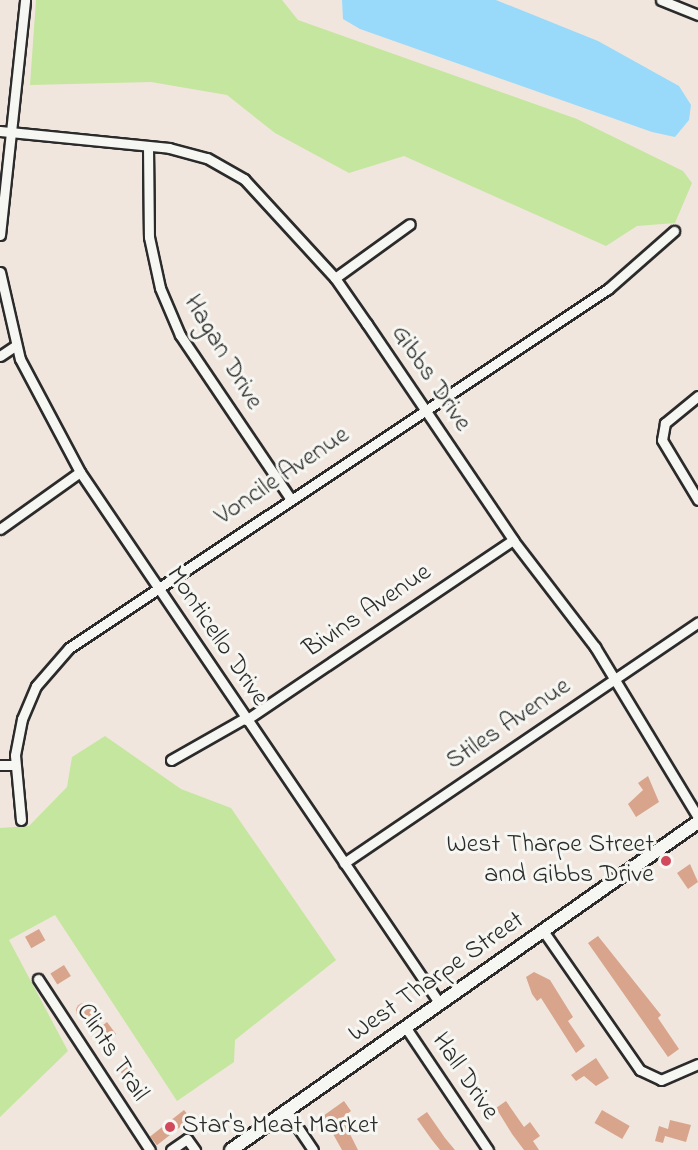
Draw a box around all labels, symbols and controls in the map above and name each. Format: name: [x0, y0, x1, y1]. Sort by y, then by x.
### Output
street label: Hagan Drive: [176, 290, 268, 416]
street label: Gibbs Drive: [383, 320, 477, 438]
street label: Voncile Avenue: [210, 421, 356, 533]
street label: Bivins Avenue: [298, 558, 438, 666]
street label: Monticello Drive: [158, 561, 274, 713]
street label: Stiles Avenue: [441, 672, 577, 778]
place label: West Tharpe Street and Gibbs Drive: [447, 830, 654, 892]
marker: West Tharpe Street and Gibbs Drive: [659, 854, 673, 868]
street label: West Tharpe Street: [343, 906, 531, 1050]
street label: Clints Trail: [68, 998, 154, 1108]
street label: Hall Drive: [423, 1027, 505, 1127]
place label: Star's Meat Market: [182, 1111, 378, 1143]
marker: Star's Meat Market: [163, 1120, 177, 1134]

